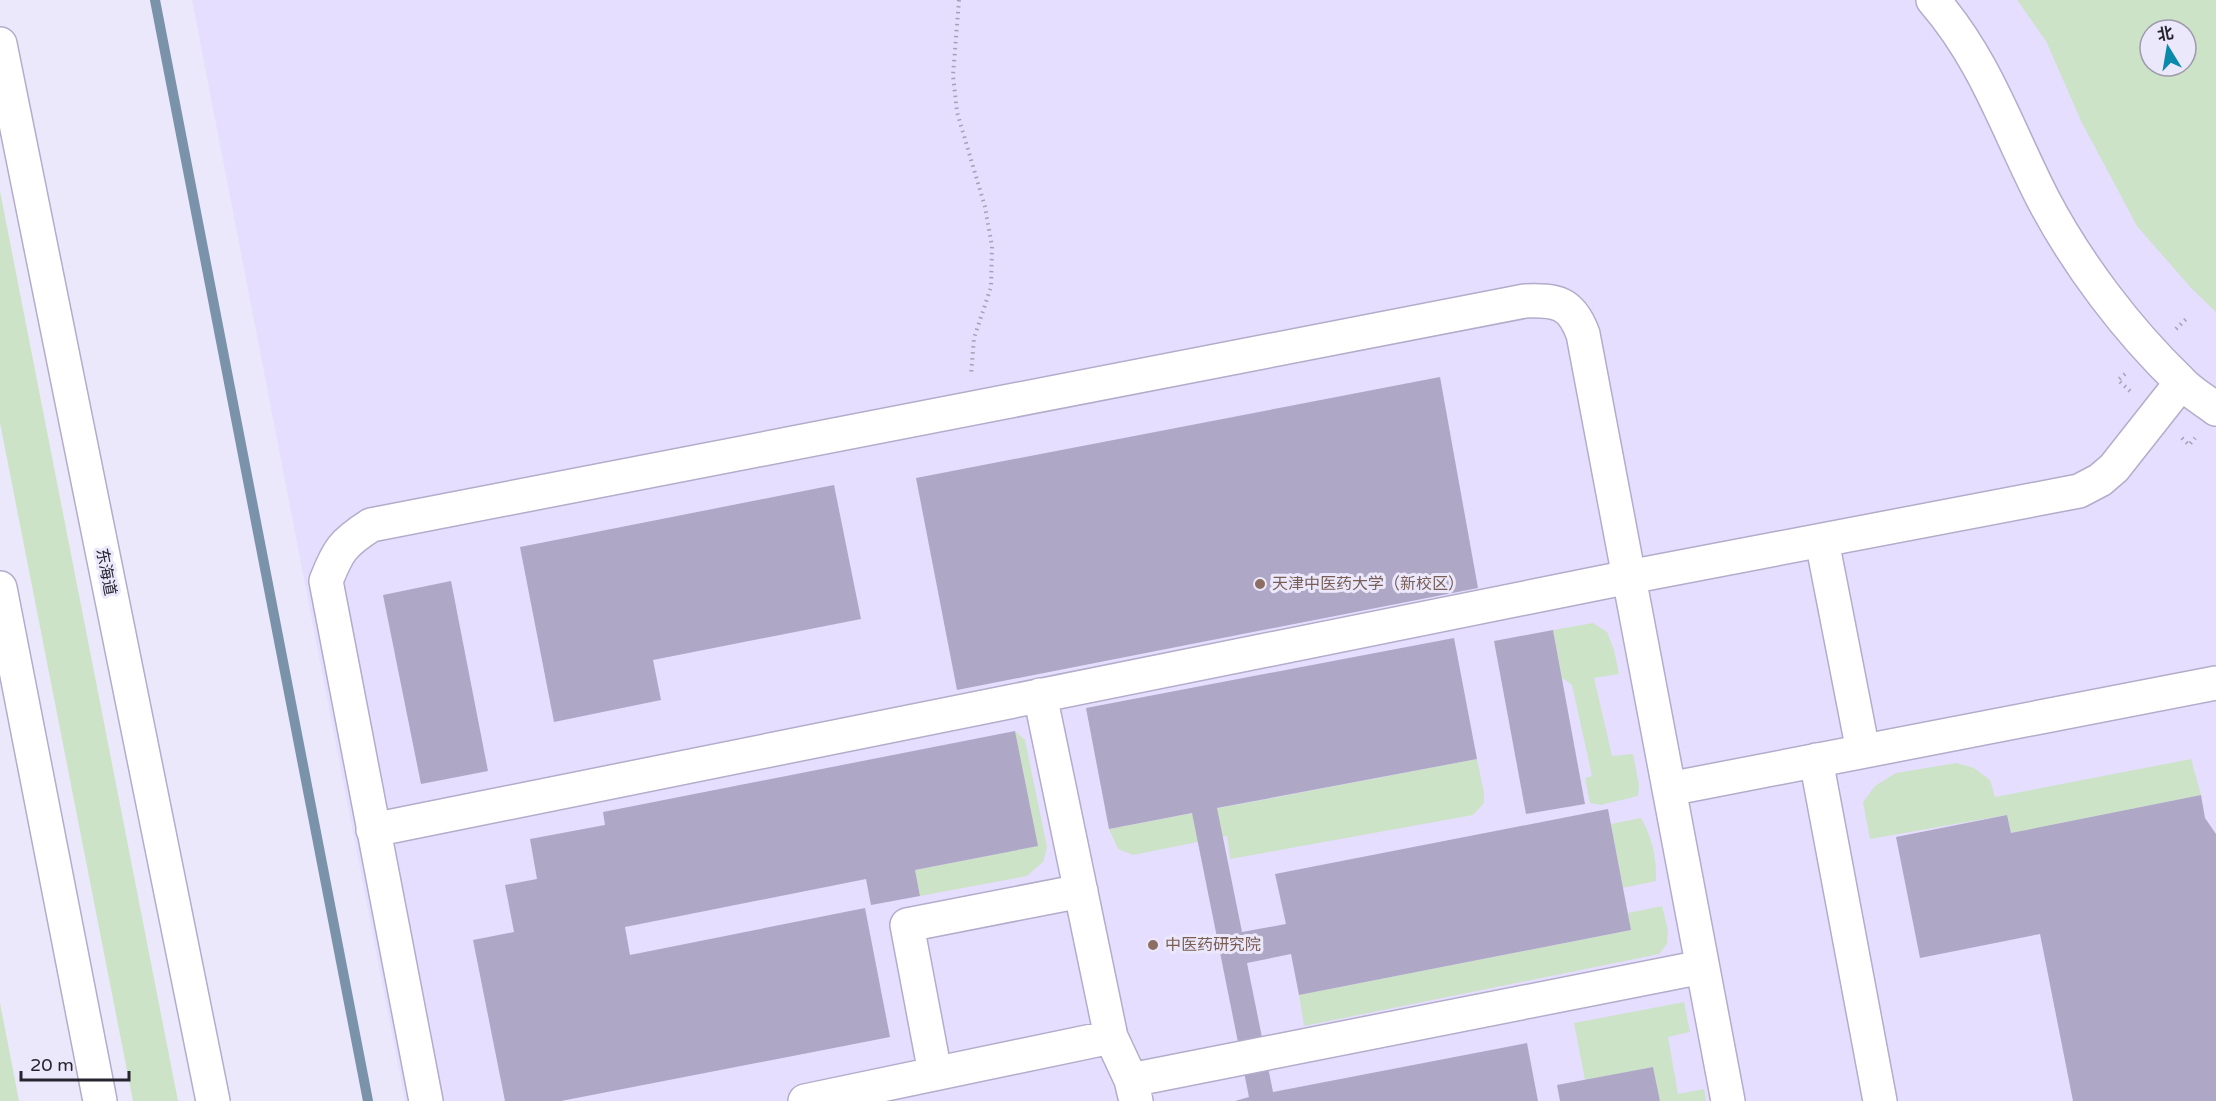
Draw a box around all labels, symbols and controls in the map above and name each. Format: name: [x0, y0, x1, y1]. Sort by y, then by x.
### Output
north arrow: [2138, 18, 2198, 78]
text: 北: [2156, 23, 2175, 46]
street label: 东海道: [92, 547, 120, 597]
place label: 天津中医药大学（新校区）: [1272, 574, 1464, 594]
marker: 天津中医药大学（新校区）: [1253, 577, 1267, 591]
place label: 中医药研究院: [1165, 935, 1261, 955]
marker: 中医药研究院: [1146, 938, 1160, 952]
scale bar: [21, 1044, 129, 1082]
text: 20 m: [30, 1054, 74, 1076]

